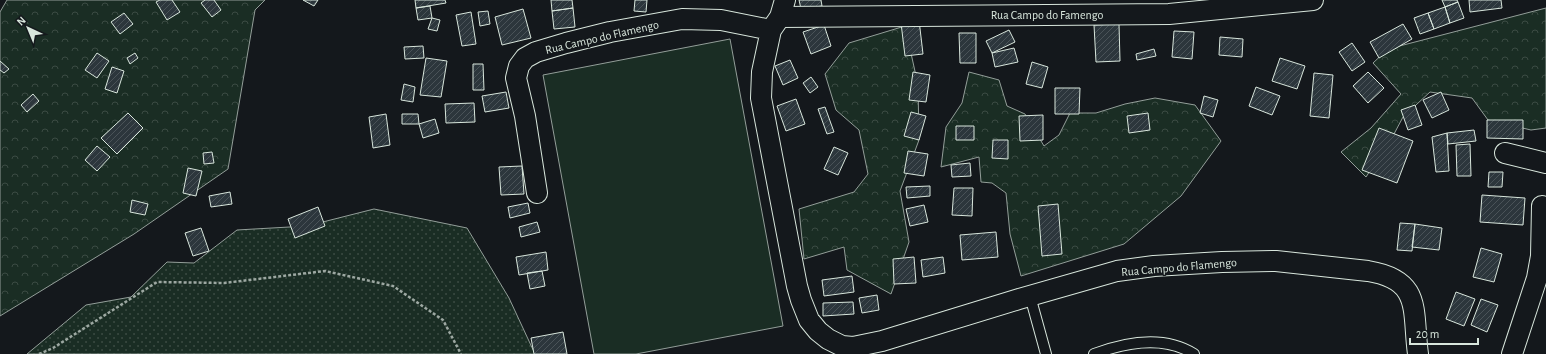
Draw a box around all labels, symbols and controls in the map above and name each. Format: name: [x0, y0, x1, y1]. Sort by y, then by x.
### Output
north arrow: [8, 8, 48, 48]
street label: Rua Campo do Famengo: [991, 9, 1103, 21]
text: N: [15, 15, 28, 28]
street label: Rua Campo do Flamengo: [544, 18, 660, 56]
street label: Rua Campo do Flamengo: [1121, 256, 1237, 278]
scale bar: [1410, 320, 1478, 346]
text: 20 m: [1416, 328, 1439, 340]

